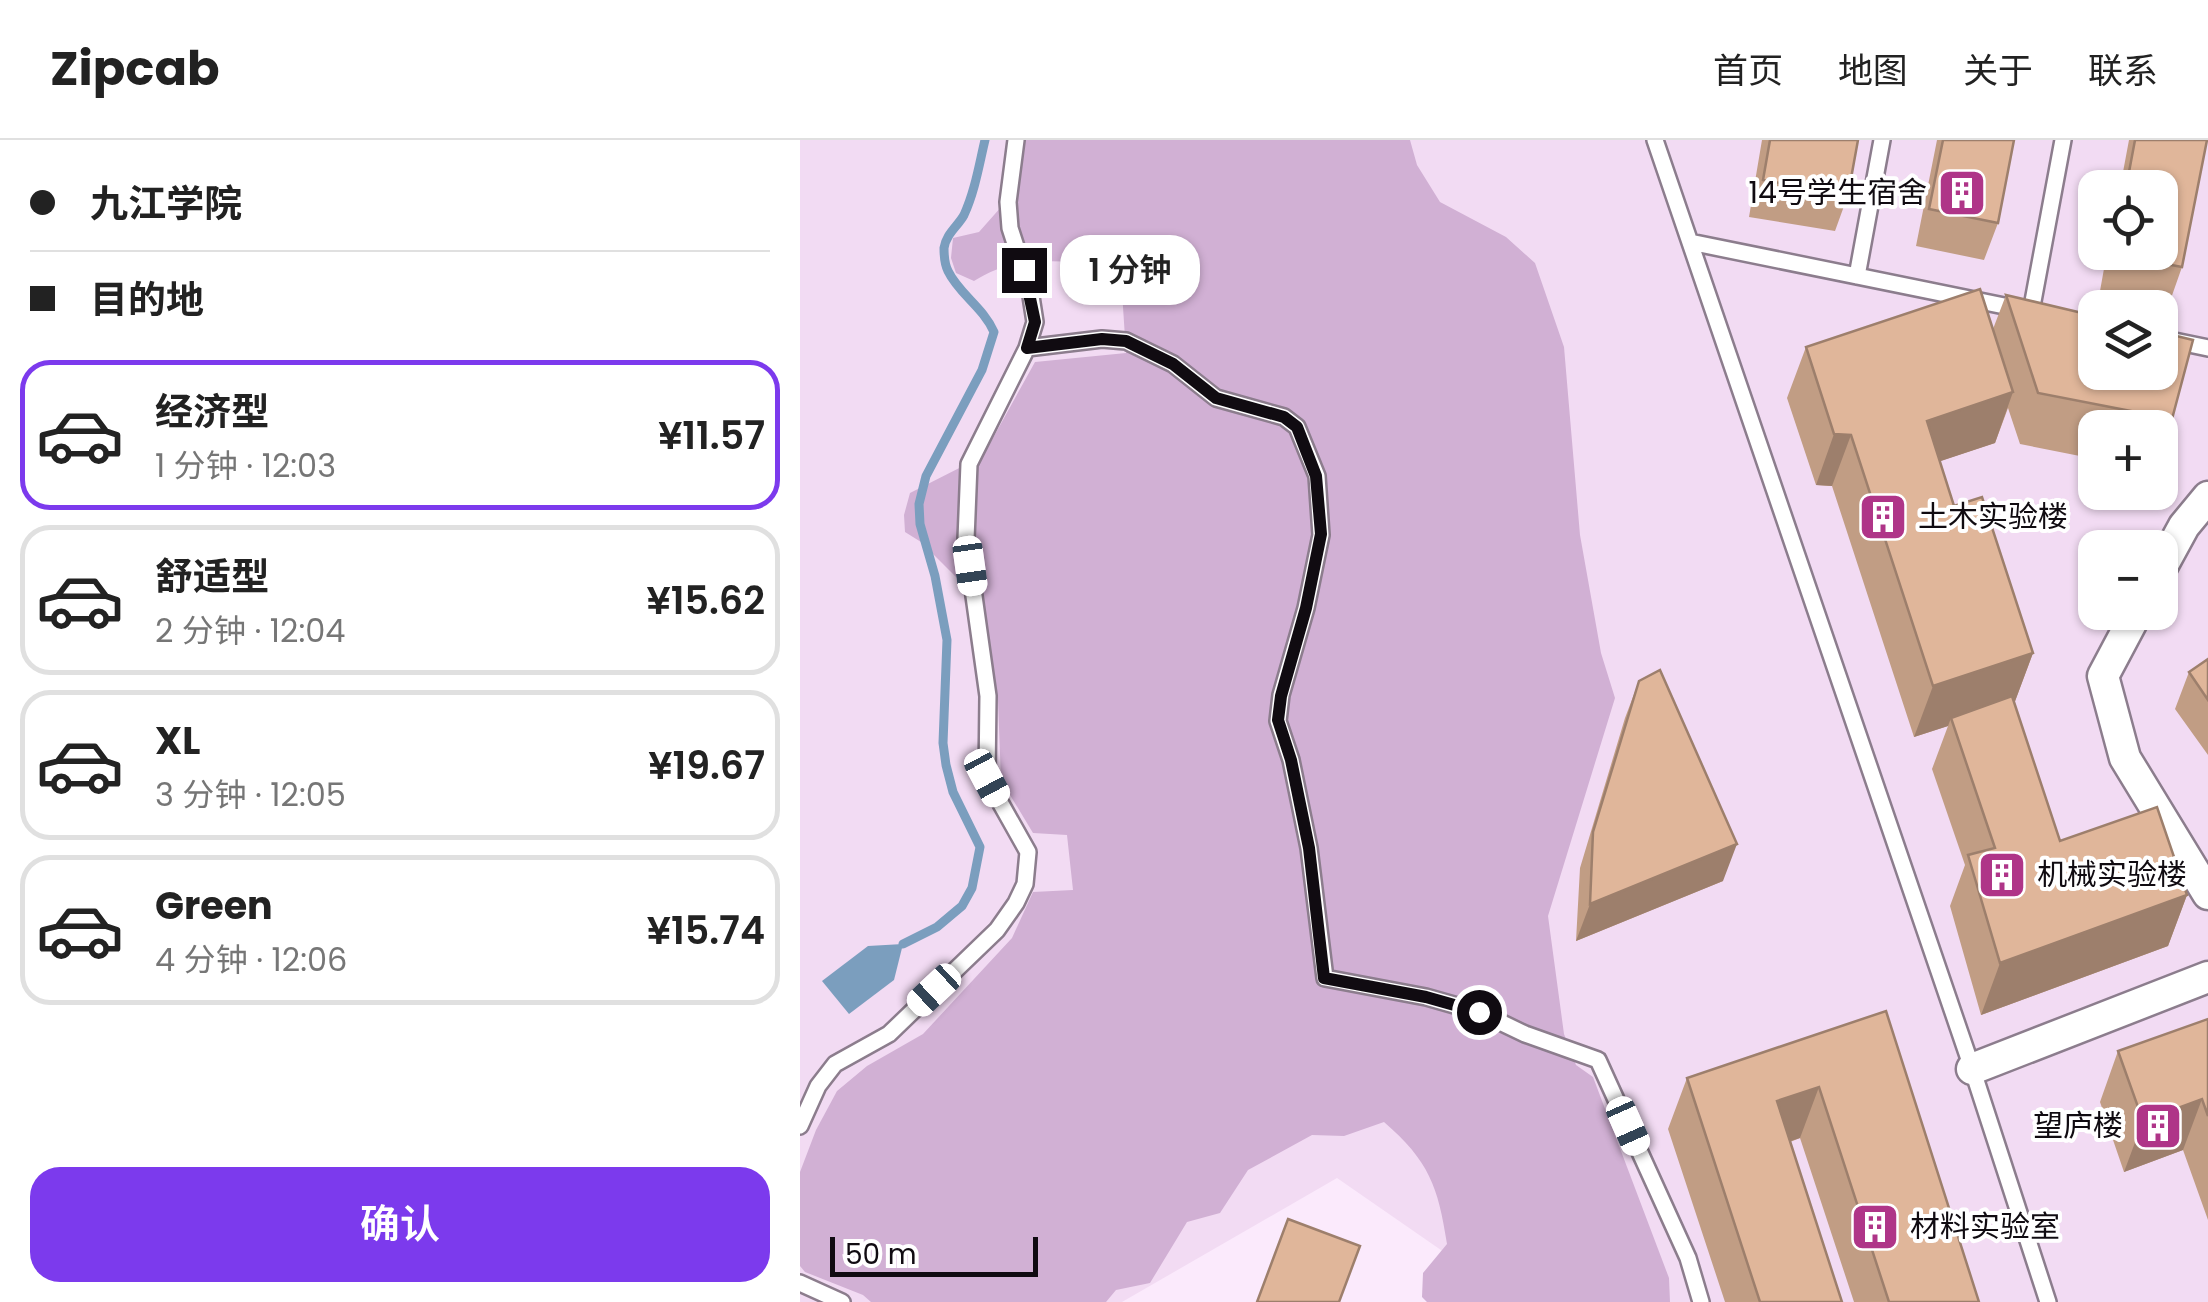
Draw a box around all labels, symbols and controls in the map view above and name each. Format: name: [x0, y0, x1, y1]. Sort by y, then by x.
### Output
text: Zipcab: [50, 35, 220, 102]
text: 首页: [1713, 46, 1783, 95]
text: 地图: [1838, 46, 1908, 95]
text: 关于: [1963, 46, 2033, 95]
text: 联系: [2088, 46, 2158, 95]
building icon: 14号学生宿舍: [1936, 167, 1988, 219]
map controls: [2078, 170, 2178, 630]
button: locate: [2078, 170, 2178, 270]
place label: 14号学生宿舍: [1749, 171, 1927, 214]
text: 九江学院: [90, 177, 242, 230]
callout: 1 分钟: [1059, 235, 1199, 305]
text: 1 分钟: [1088, 247, 1172, 292]
route end: [1002, 248, 1047, 293]
text: 目的地: [90, 273, 204, 326]
button: layers: [2078, 290, 2178, 390]
text: 经济型: [155, 385, 269, 438]
icon: car: [35, 390, 125, 480]
text: ¥11.57: [658, 409, 765, 462]
button: +: [2078, 410, 2178, 510]
text: 1 分钟 · 12:03: [155, 443, 336, 488]
building icon: 土木实验楼: [1857, 491, 1909, 543]
place label: 土木实验楼: [1918, 495, 2068, 538]
button: −: [2078, 530, 2178, 630]
car: [951, 534, 989, 598]
text: 舒适型: [155, 550, 269, 603]
icon: car: [35, 555, 125, 645]
text: ¥15.62: [647, 574, 765, 627]
text: 2 分钟 · 12:04: [155, 608, 346, 653]
text: XL: [155, 714, 200, 767]
icon: car: [35, 720, 125, 810]
text: ¥19.67: [648, 739, 765, 792]
car: [960, 744, 1014, 812]
text: 3 分钟 · 12:05: [155, 772, 346, 817]
building icon: 机械实验楼: [1976, 849, 2028, 901]
place label: 机械实验楼: [2037, 853, 2187, 896]
text: Green: [155, 879, 273, 932]
icon: car: [35, 885, 125, 975]
text: ¥15.74: [647, 904, 765, 957]
text: 4 分钟 · 12:06: [155, 937, 347, 982]
car: [902, 959, 966, 1021]
route start: [1457, 990, 1502, 1035]
car: [1602, 1092, 1654, 1160]
building icon: 望庐楼: [2132, 1100, 2184, 1152]
place label: 望庐楼: [2033, 1104, 2123, 1147]
button: 确认: [30, 1167, 770, 1282]
building icon: 材料实验室: [1849, 1201, 1901, 1253]
place label: 材料实验室: [1910, 1205, 2060, 1248]
scale bar: [830, 1232, 1038, 1276]
text: 50 m: [845, 1235, 916, 1274]

